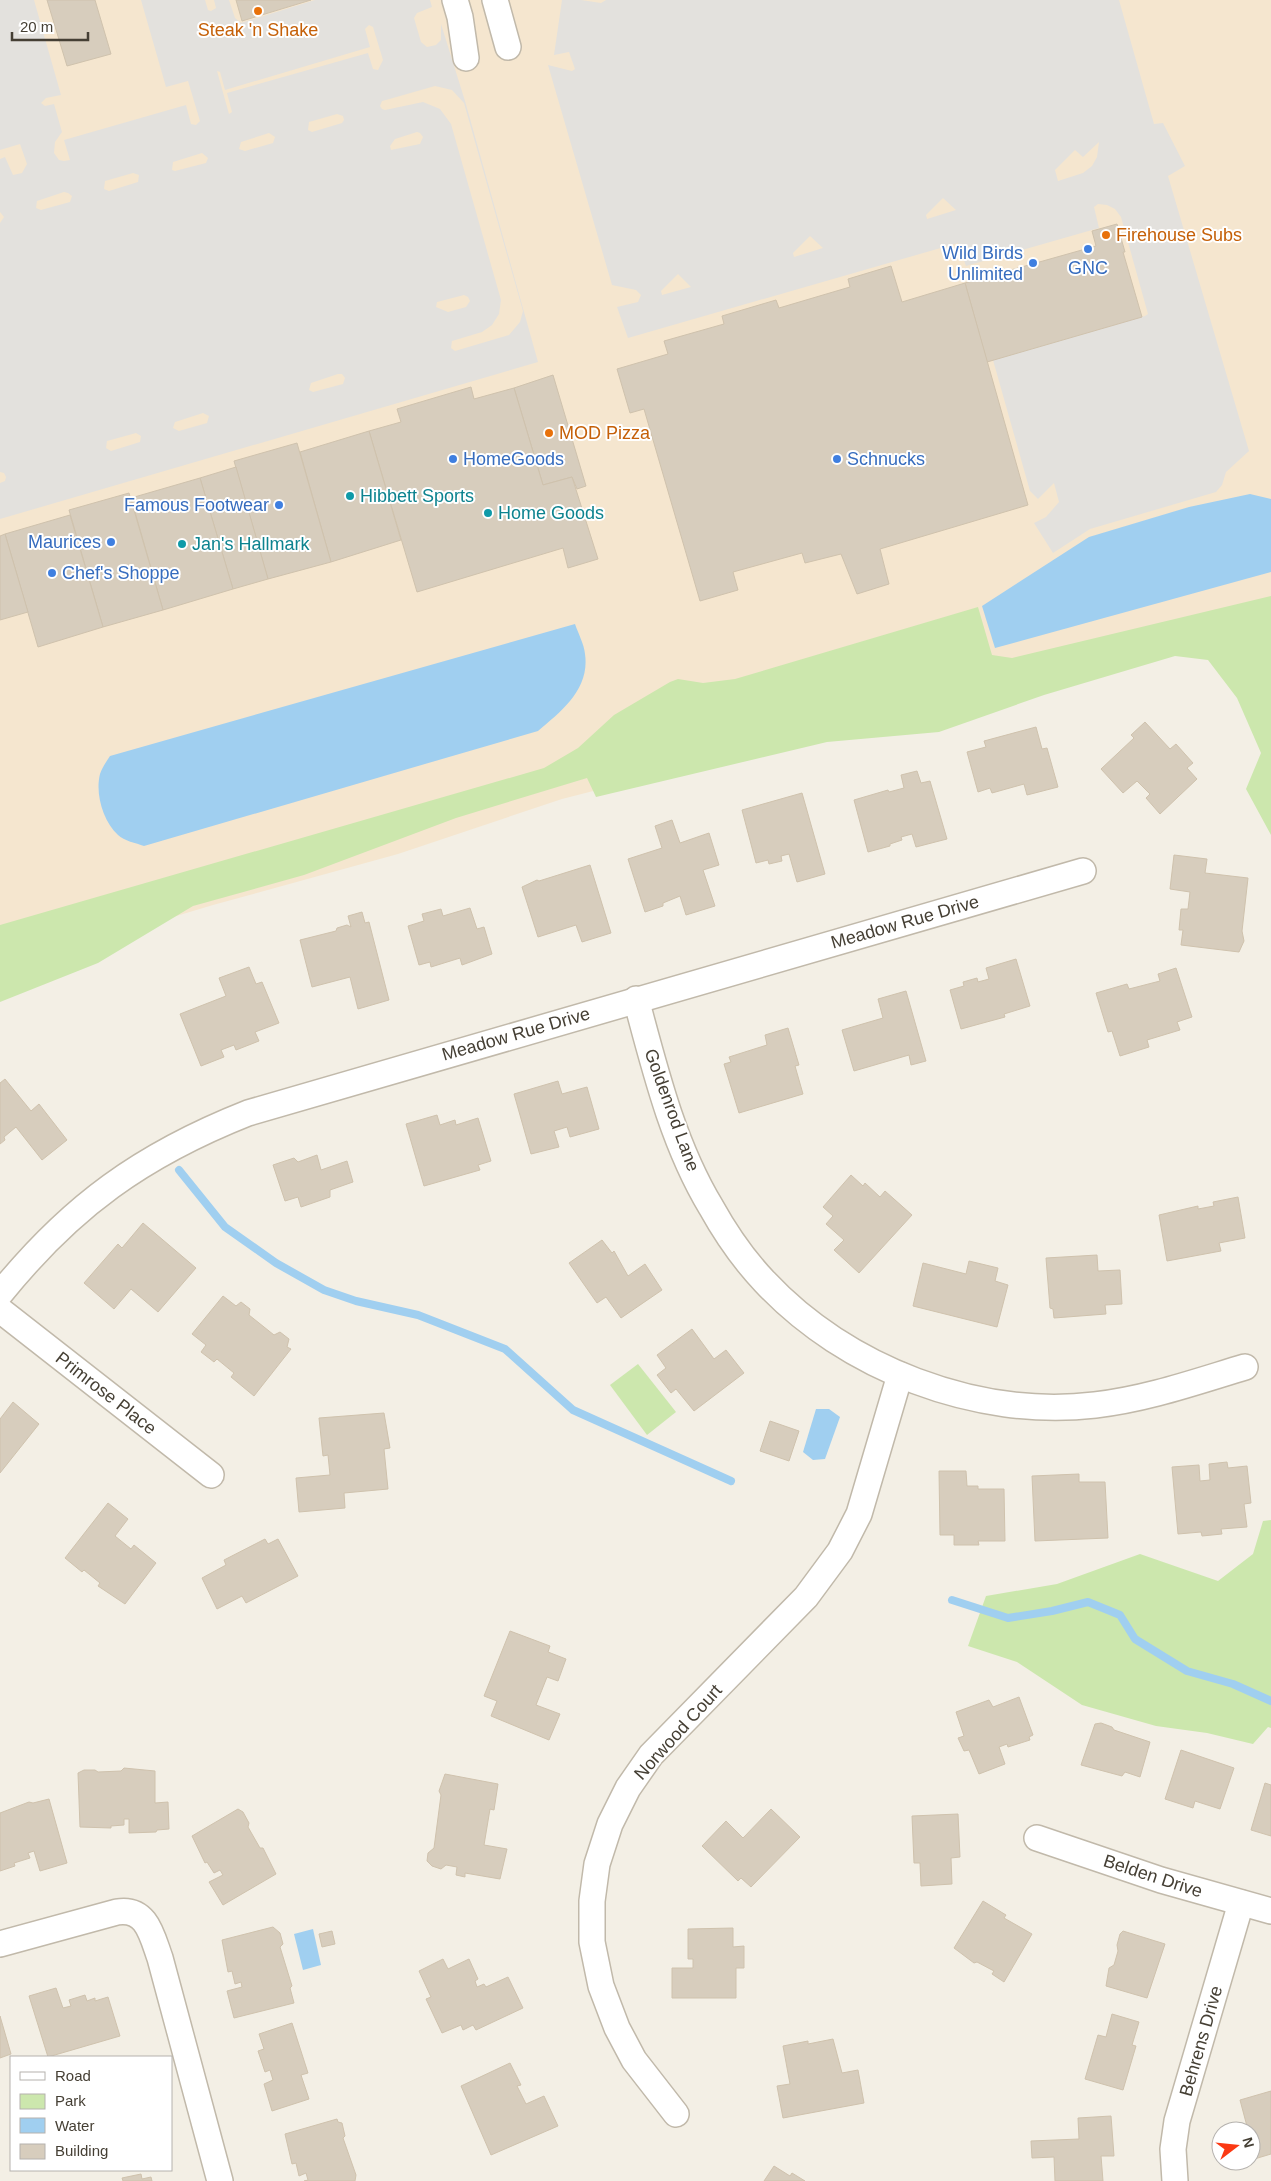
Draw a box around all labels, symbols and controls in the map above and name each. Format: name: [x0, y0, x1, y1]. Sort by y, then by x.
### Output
marker: Steak 'n Shake: [252, 5, 264, 17]
scale bar: [12, 10, 89, 42]
text: 20 m: [20, 18, 53, 35]
place label: Steak 'n Shake: [198, 20, 318, 40]
place label: Firehouse Subs: [1116, 225, 1242, 245]
marker: Firehouse Subs: [1100, 229, 1112, 241]
place label: Wild Birds Unlimited: [942, 243, 1023, 284]
marker: GNC: [1082, 243, 1094, 255]
marker: Wild Birds Unlimited: [1027, 257, 1039, 269]
place label: GNC: [1068, 258, 1108, 278]
place label: MOD Pizza: [559, 423, 651, 443]
marker: MOD Pizza: [543, 427, 555, 439]
place label: HomeGoods: [463, 449, 564, 469]
place label: Schnucks: [847, 449, 925, 469]
marker: HomeGoods: [447, 453, 459, 465]
marker: Schnucks: [831, 453, 843, 465]
place label: Hibbett Sports: [360, 486, 474, 506]
marker: Hibbett Sports: [344, 490, 356, 502]
place label: Famous Footwear: [124, 495, 269, 515]
marker: Famous Footwear: [273, 499, 285, 511]
place label: Home Goods: [498, 503, 604, 523]
marker: Home Goods: [482, 507, 494, 519]
place label: Maurices: [28, 532, 101, 552]
place label: Jan's Hallmark: [192, 534, 310, 554]
marker: Maurices: [105, 536, 117, 548]
marker: Jan's Hallmark: [176, 538, 188, 550]
place label: Chef's Shoppe: [62, 563, 180, 583]
marker: Chef's Shoppe: [46, 567, 58, 579]
street label: Meadow Rue Drive: [829, 891, 981, 953]
street label: Meadow Rue Drive: [440, 1003, 592, 1065]
street label: Goldenrod Lane: [641, 1046, 703, 1174]
street label: Primrose Place: [52, 1348, 160, 1438]
street label: Norwood Court: [630, 1680, 726, 1784]
street label: Belden Drive: [1101, 1851, 1205, 1901]
street label: Behrens Drive: [1176, 1983, 1226, 2099]
legend: [10, 2056, 172, 2171]
text: Road: [55, 2067, 91, 2084]
text: Park: [55, 2092, 86, 2109]
text: Water: [55, 2117, 94, 2134]
north arrow: [1211, 2121, 1261, 2171]
text: N: [1239, 2135, 1258, 2149]
text: Building: [55, 2142, 108, 2159]

